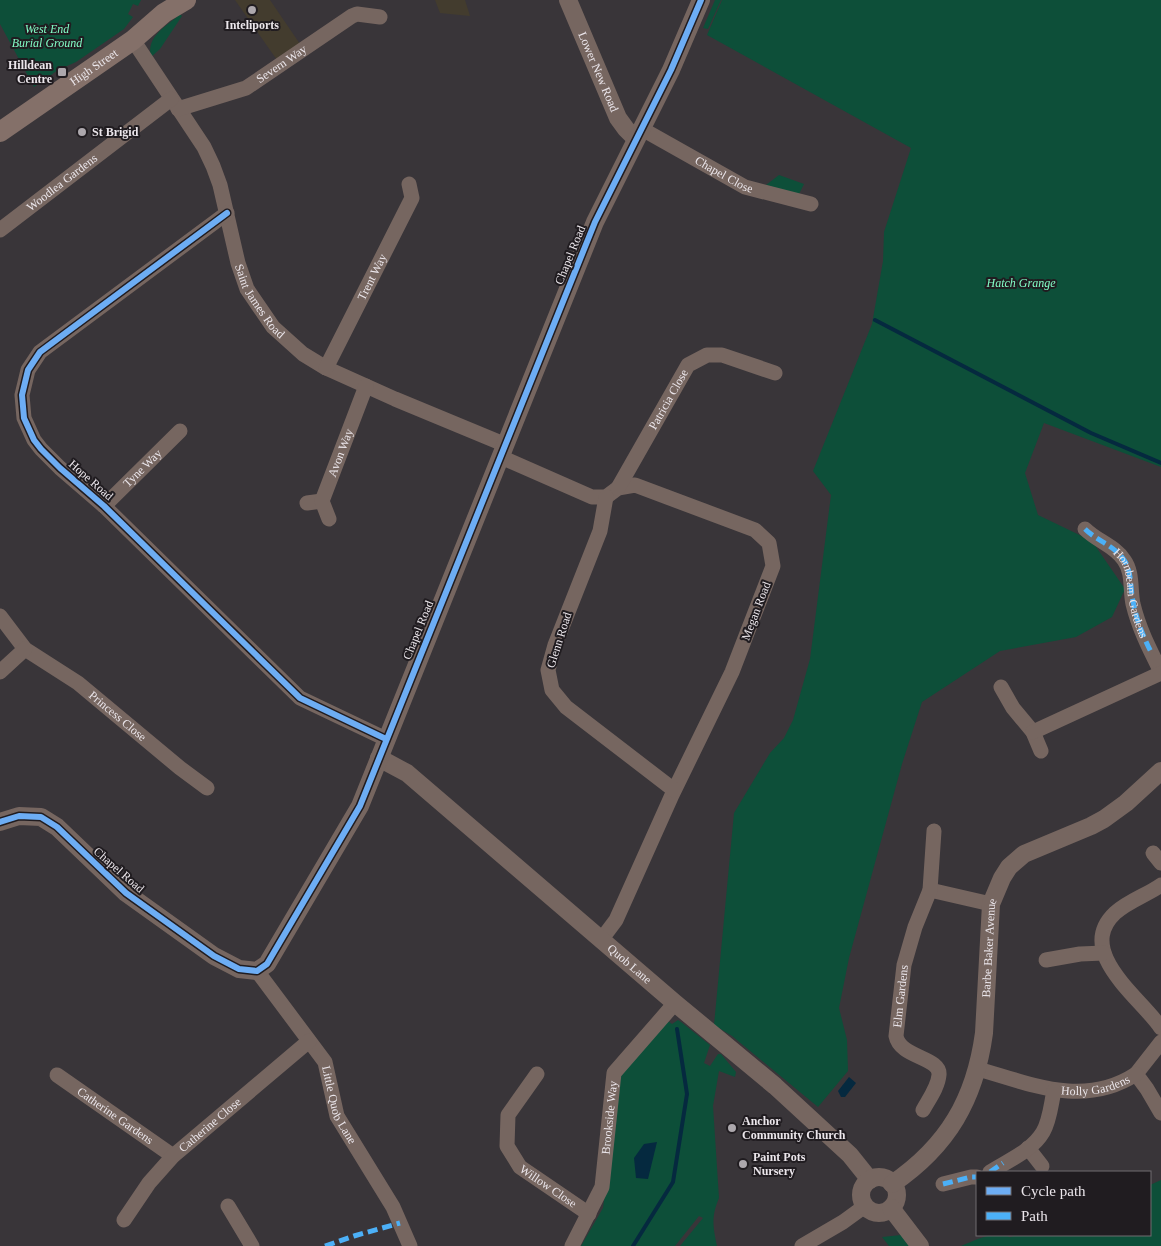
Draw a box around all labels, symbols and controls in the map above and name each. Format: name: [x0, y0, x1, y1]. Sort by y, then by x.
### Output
marker: Inteliports: [246, 4, 258, 16]
place label: Inteliports: [225, 18, 279, 32]
park label: West End Burial Ground: [12, 22, 83, 50]
street label: Lower New Road: [575, 30, 622, 114]
street label: Severn Way: [254, 42, 309, 86]
street label: High Street: [67, 45, 121, 89]
place label: Hilldean Centre: [8, 58, 53, 86]
marker: Hilldean Centre: [56, 66, 68, 78]
place label: St Brigid: [92, 125, 139, 139]
marker: St Brigid: [76, 126, 88, 138]
street label: Woodlea Gardens: [24, 151, 100, 214]
street label: Chapel Close: [692, 153, 754, 196]
street label: Chapel Road: [552, 223, 588, 287]
street label: Trent Way: [354, 251, 390, 302]
street label: Saint James Road: [232, 262, 288, 341]
park label: Hatch Grange: [986, 276, 1056, 290]
street label: Patricia Close: [646, 367, 691, 432]
street label: Avon Way: [325, 427, 356, 479]
street label: Tyne Way: [120, 446, 165, 490]
street label: Hope Road: [66, 457, 116, 503]
street label: Hornbeam Gardens: [1111, 545, 1151, 641]
street label: Megan Road: [738, 580, 774, 642]
street label: Chapel Road: [400, 598, 436, 662]
street label: Glenn Road: [543, 610, 575, 670]
street label: Princess Close: [86, 688, 149, 744]
street label: Chapel Road: [91, 844, 147, 896]
street label: Barbe Baker Avenue: [979, 896, 1000, 998]
street label: Quob Lane: [605, 941, 654, 987]
street label: Elm Gardens: [890, 964, 911, 1028]
street label: Little Quob Lane: [319, 1064, 359, 1146]
street label: Holly Gardens: [1060, 1072, 1133, 1098]
street label: Brookside Way: [598, 1080, 620, 1155]
street label: Catherine Gardens: [74, 1084, 156, 1147]
street label: Catherine Close: [176, 1095, 244, 1155]
place label: Anchor Community Church: [742, 1114, 846, 1142]
marker: Anchor Community Church: [726, 1122, 738, 1134]
place label: Paint Pots Nursery: [753, 1150, 806, 1178]
marker: Paint Pots Nursery: [737, 1158, 749, 1170]
street label: Willow Close: [517, 1162, 579, 1211]
legend: [976, 1171, 1151, 1236]
text: Cycle path: [1021, 1183, 1086, 1199]
text: Path: [1021, 1208, 1048, 1224]

